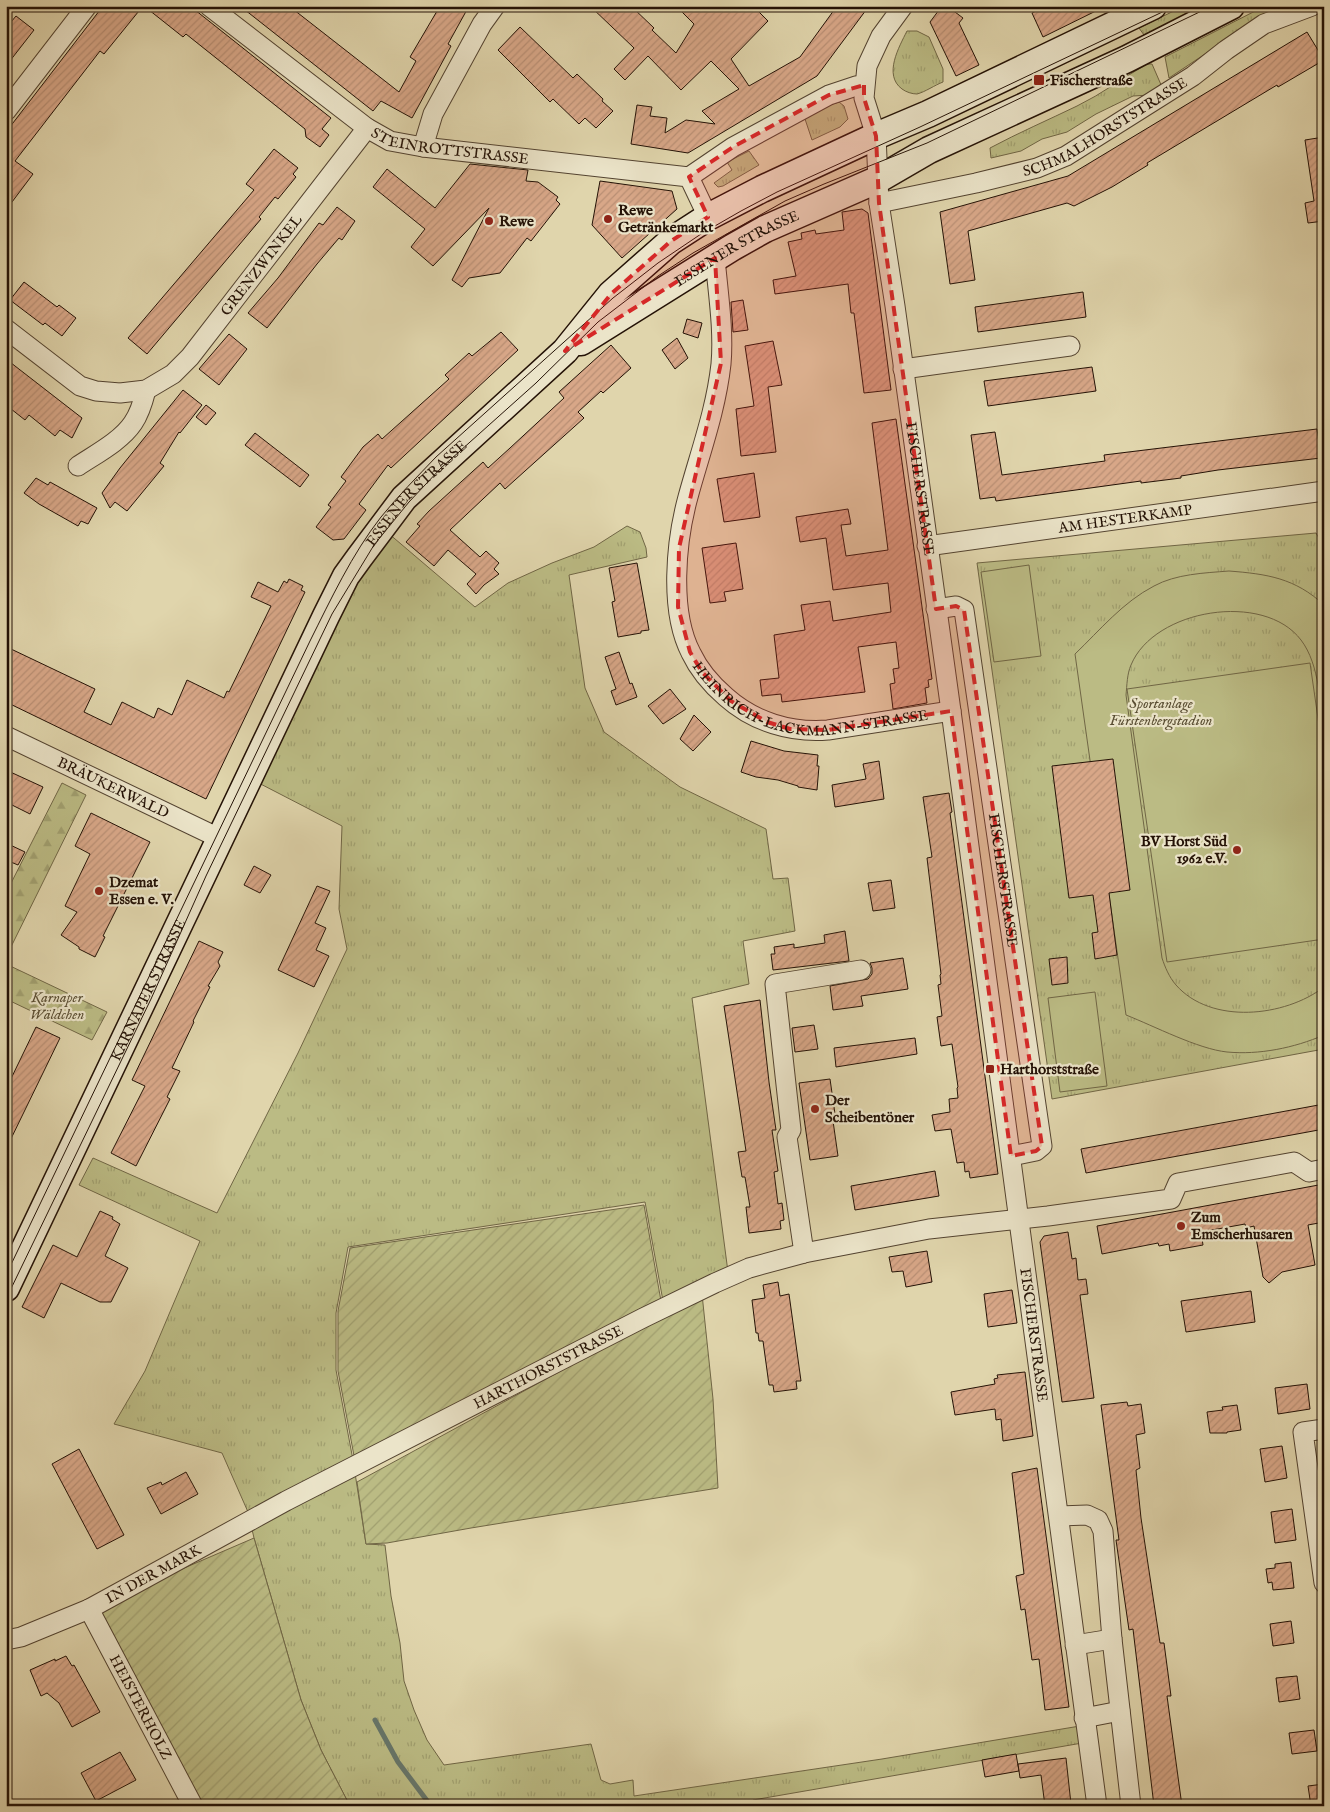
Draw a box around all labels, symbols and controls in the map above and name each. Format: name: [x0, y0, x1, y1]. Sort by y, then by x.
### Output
place label: Fischerstraße: [1050, 71, 1133, 90]
street label: SCHMALHORSTSTRASSE: [1021, 73, 1191, 181]
marker: Fischerstraße: [1032, 73, 1046, 87]
street label: STEINROTTSTRASSE: [368, 123, 530, 168]
place label: Rewe Getränkemarkt: [618, 201, 714, 237]
street label: ESSENER STRASSE: [671, 206, 802, 291]
street label: GRENZWINKEL: [216, 210, 306, 319]
place label: Rewe: [499, 212, 534, 231]
marker: Rewe Getränkemarkt: [602, 213, 614, 225]
marker: Rewe: [483, 215, 495, 227]
street label: FISCHERSTRASSE: [902, 421, 939, 557]
street label: ESSENER STRASSE: [361, 436, 471, 550]
street label: AM HESTERKAMP: [1056, 500, 1194, 537]
street label: HEINRICH-LACKMANN-STRASSE: [688, 658, 929, 740]
park label: Sportanlage Fürstenbergstadion: [1110, 694, 1212, 731]
street label: BRÄUKERWALD: [54, 752, 172, 822]
street label: FISCHERSTRASSE: [984, 812, 1022, 948]
place label: BV Horst Süd 1962 e.V.: [1141, 832, 1228, 868]
marker: BV Horst Süd 1962 e.V.: [1231, 844, 1243, 856]
place label: Dzemat Essen e. V.: [109, 873, 174, 909]
marker: Dzemat Essen e. V.: [93, 885, 105, 897]
street label: KARNAPER STRASSE: [106, 916, 190, 1064]
park label: Karnaper Wäldchen: [30, 988, 84, 1024]
place label: Harthorststraße: [1000, 1060, 1099, 1079]
marker: Harthorststraße: [984, 1063, 996, 1075]
place label: Der Scheibentöner: [825, 1091, 915, 1127]
marker: Der Scheibentöner: [809, 1103, 821, 1115]
place label: Zum Emscherhusaren: [1191, 1208, 1293, 1244]
marker: Zum Emscherhusaren: [1175, 1220, 1187, 1232]
street label: FISCHERSTRASSE: [1016, 1267, 1053, 1403]
street label: HARTHORSTSTRASSE: [470, 1320, 626, 1413]
street label: IN DER MARK: [102, 1540, 204, 1608]
street label: HEISTERHOLZ: [105, 1651, 177, 1763]

